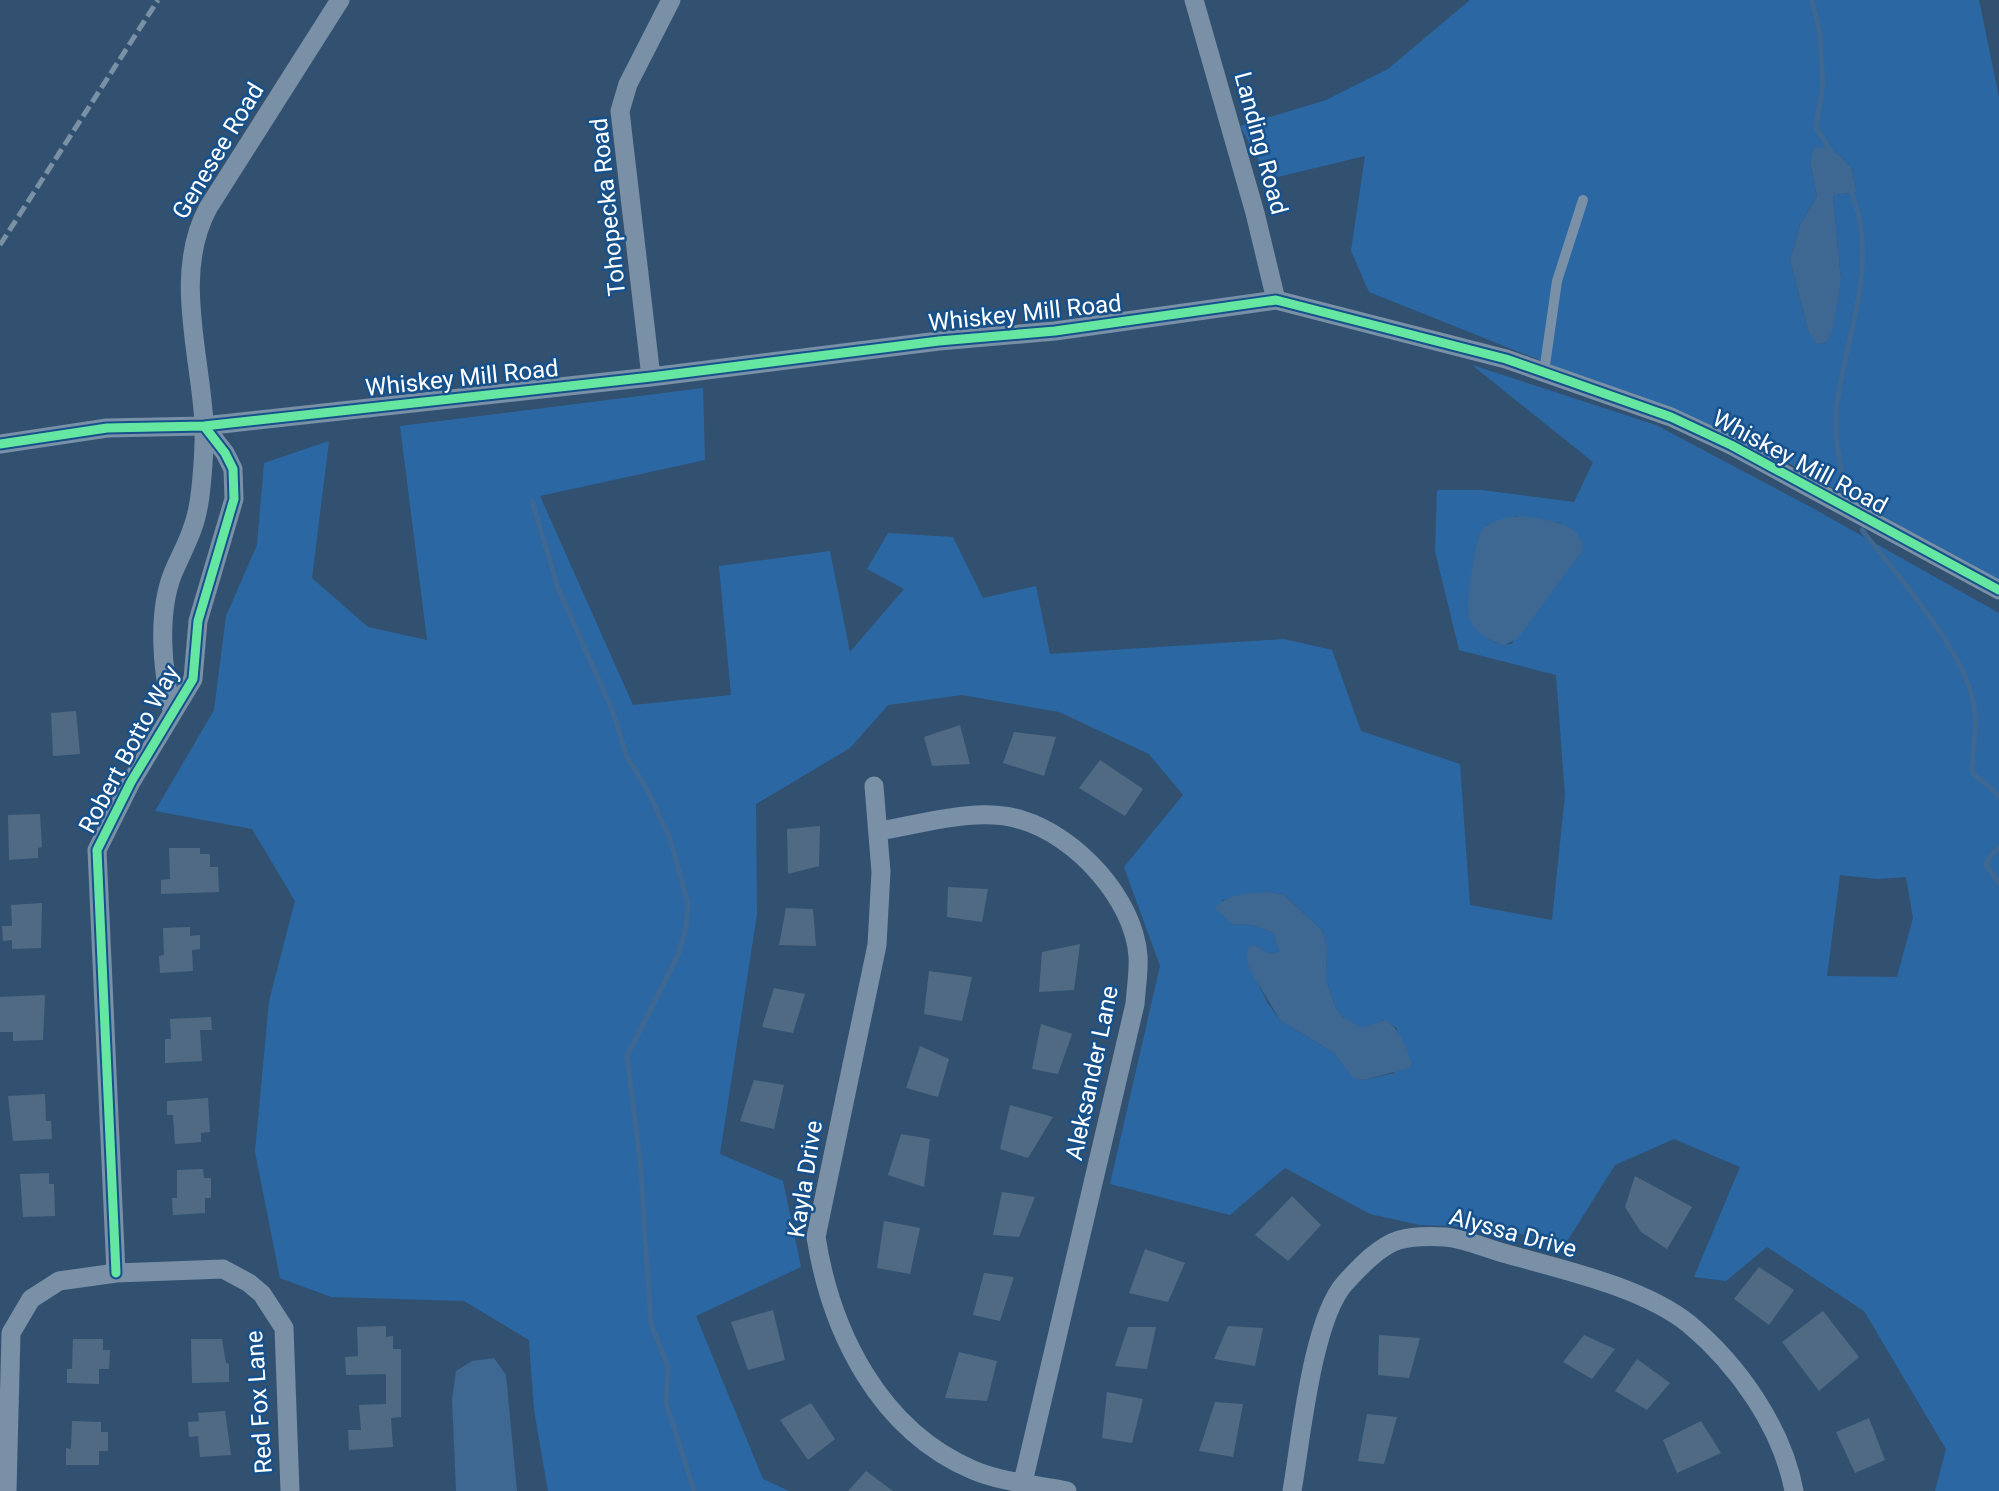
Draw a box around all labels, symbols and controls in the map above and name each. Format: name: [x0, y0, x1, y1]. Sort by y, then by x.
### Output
street label: Landing Road: [1229, 69, 1293, 217]
street label: Genesee Road: [166, 78, 270, 224]
street label: Tohopecka Road: [585, 117, 631, 297]
street label: Whiskey Mill Road: [927, 289, 1123, 337]
street label: Whiskey Mill Road: [364, 354, 560, 402]
street label: Whiskey Mill Road: [1708, 404, 1892, 520]
street label: Robert Botto Way: [73, 660, 185, 838]
street label: Aleksander Lane: [1060, 983, 1124, 1163]
street label: Kayla Drive: [782, 1119, 828, 1239]
street label: Alyssa Drive: [1446, 1203, 1580, 1263]
street label: Red Fox Lane: [240, 1330, 278, 1474]

